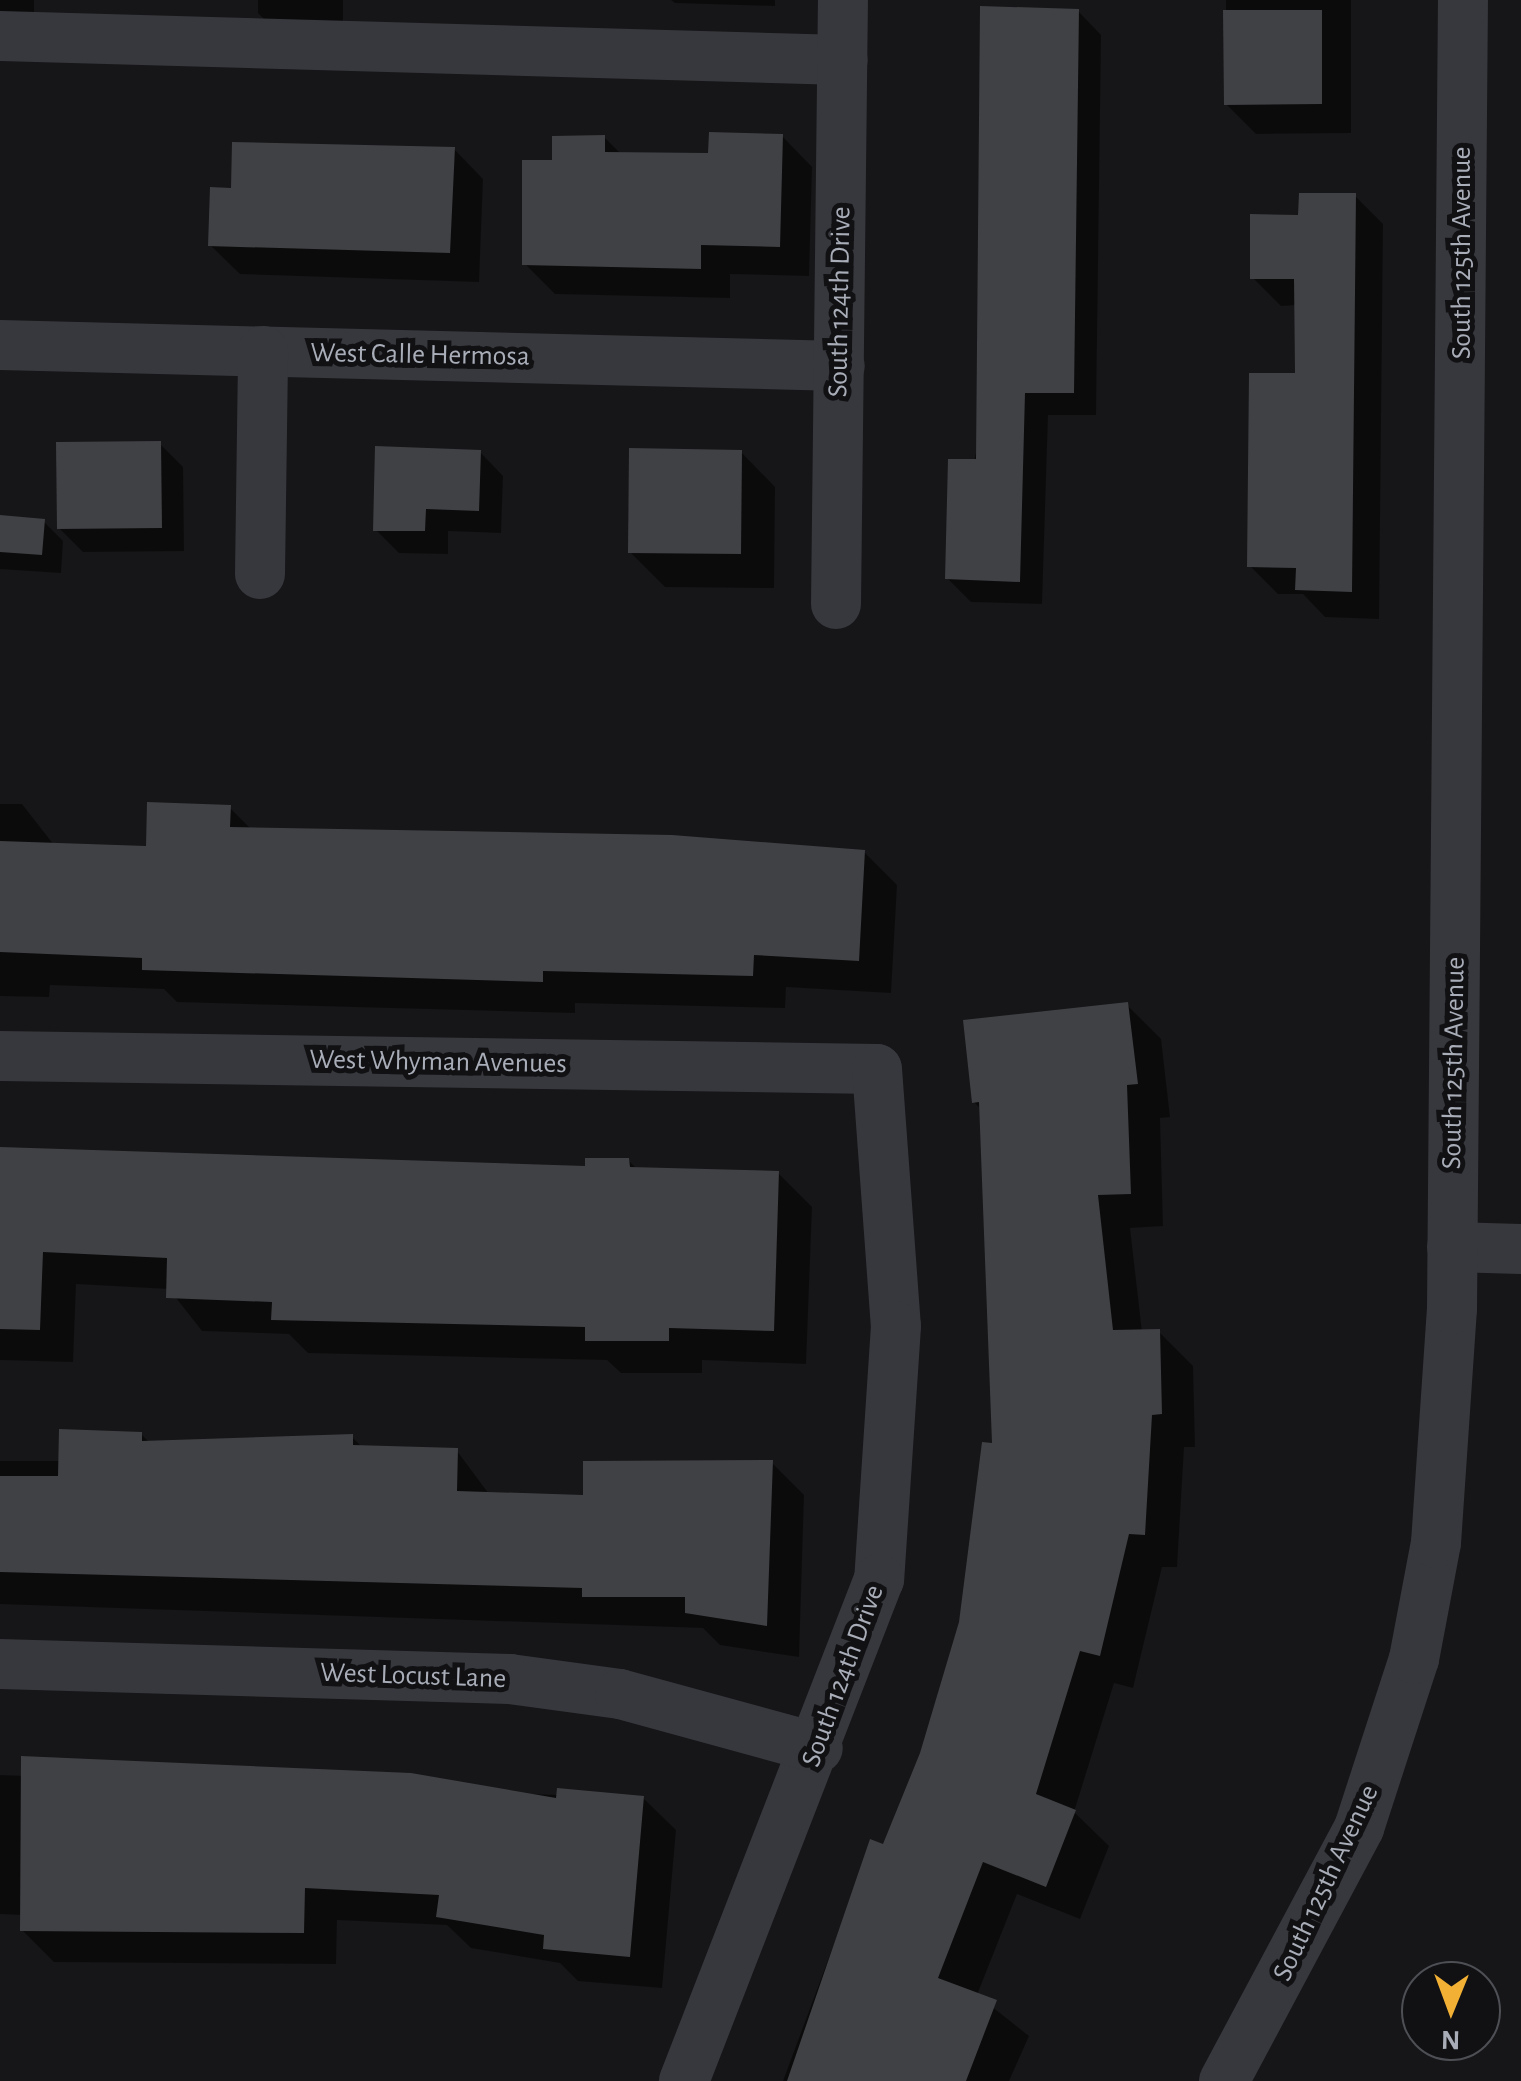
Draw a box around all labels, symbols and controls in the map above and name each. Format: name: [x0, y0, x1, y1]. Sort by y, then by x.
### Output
street label: South 125th Avenue: [1445, 147, 1479, 359]
street label: South 124th Drive: [822, 206, 858, 398]
street label: West Calle Hermosa: [310, 336, 530, 374]
street label: South 125th Avenue: [1435, 956, 1473, 1170]
street label: West Whyman Avenues: [309, 1043, 567, 1081]
street label: South 124th Drive: [795, 1581, 891, 1771]
street label: West Locust Lane: [319, 1656, 507, 1696]
street label: South 125th Avenue: [1266, 1780, 1386, 1986]
north arrow: [1401, 1961, 1501, 2061]
text: N: [1441, 2025, 1460, 2053]

